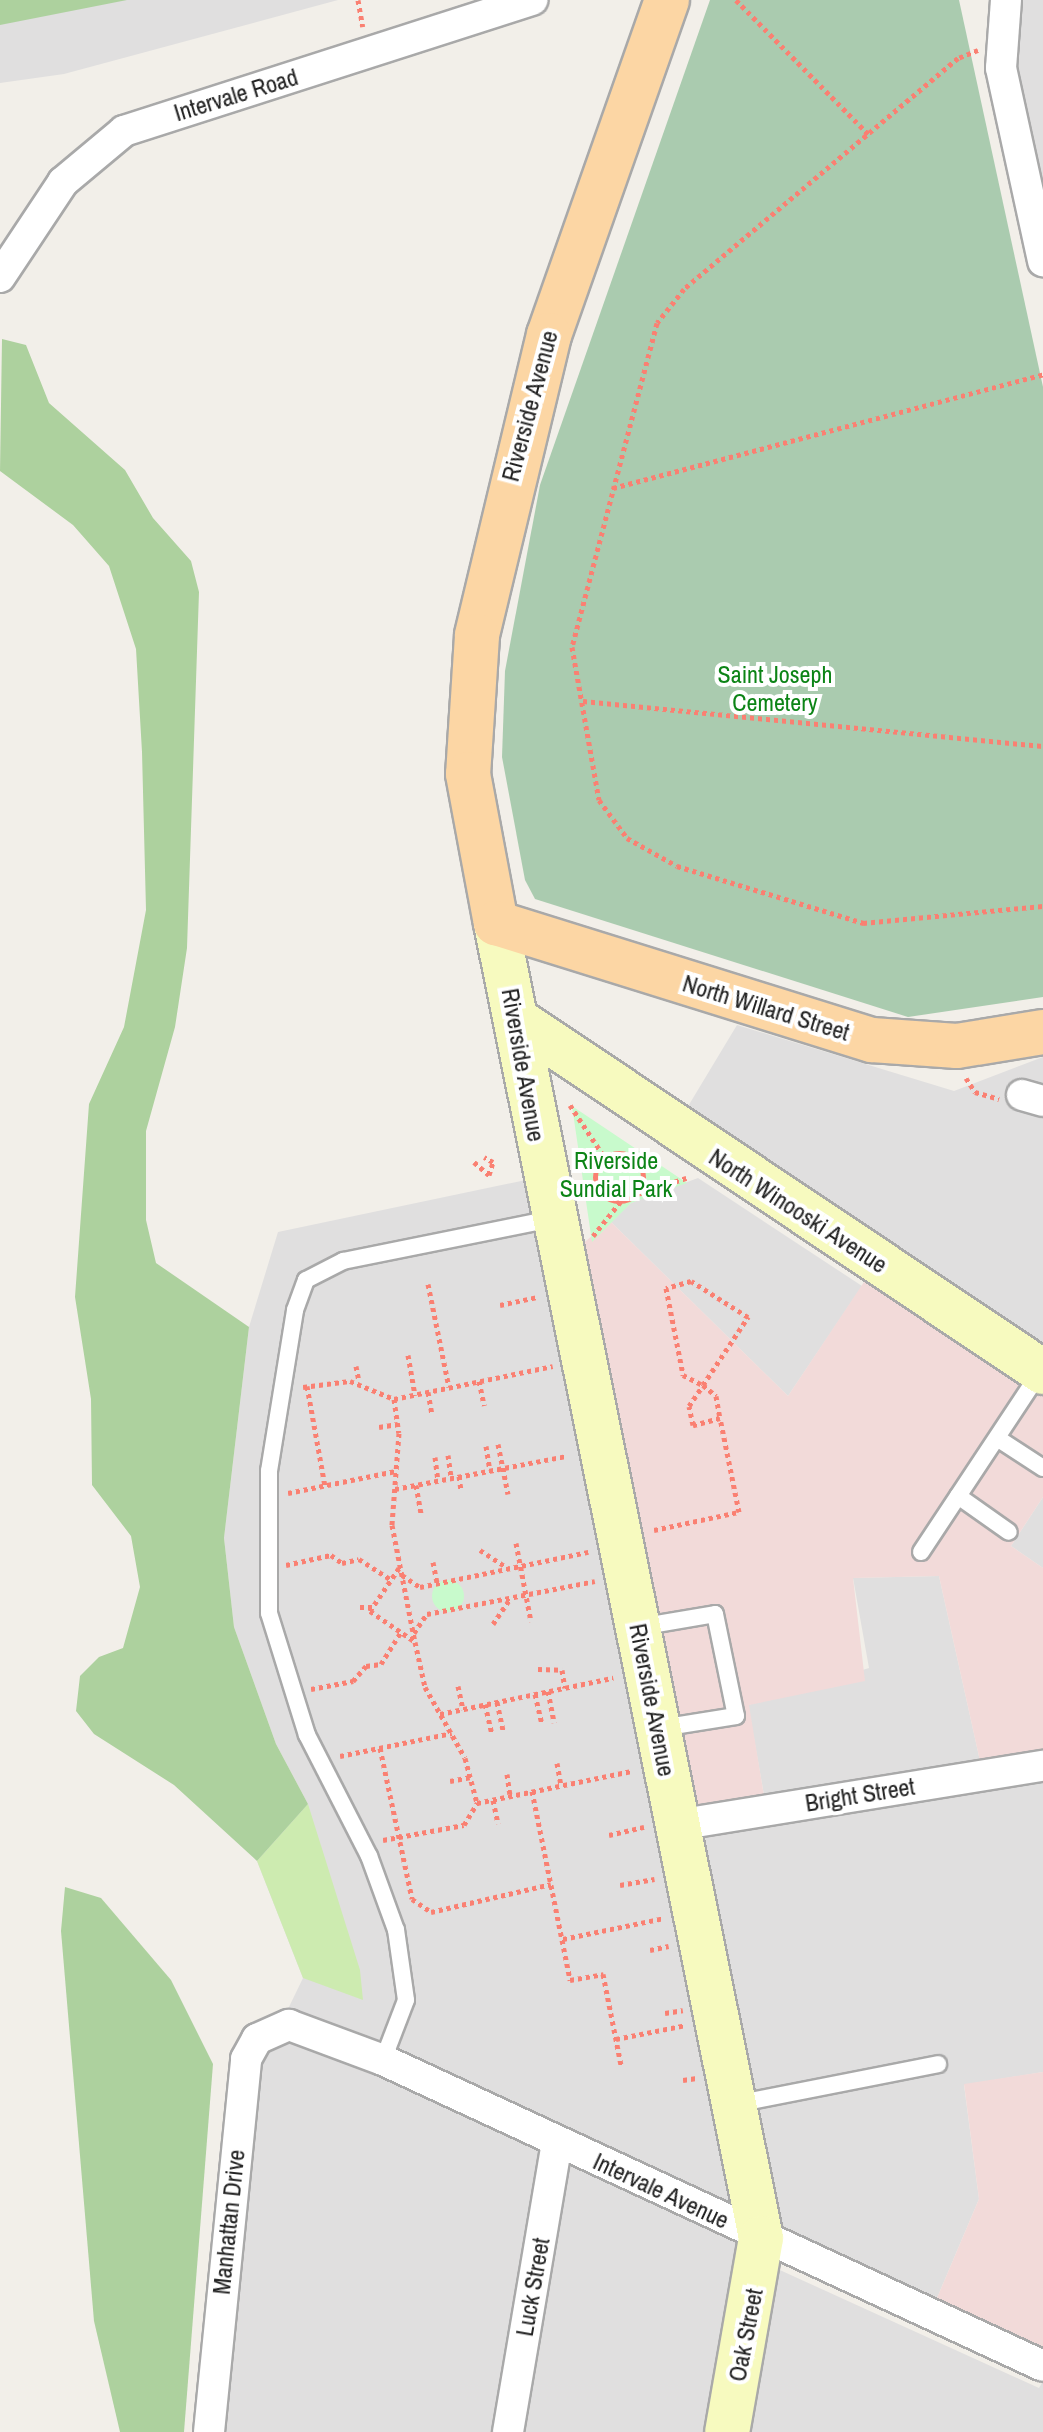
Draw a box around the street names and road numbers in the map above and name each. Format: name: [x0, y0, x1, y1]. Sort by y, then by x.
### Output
street label: Intervale Road: [171, 63, 301, 127]
street label: Riverside Avenue: [496, 327, 564, 485]
street label: North Willard Street: [679, 969, 853, 1047]
street label: Riverside Avenue: [495, 986, 551, 1144]
street label: North Winooski Avenue: [703, 1142, 893, 1280]
street label: Riverside Avenue: [623, 1621, 681, 1779]
street label: Bright Street: [803, 1772, 917, 1818]
street label: Intervale Avenue: [588, 2147, 734, 2235]
street label: Manhattan Drive: [207, 2148, 251, 2296]
street label: Luck Street: [510, 2235, 556, 2339]
street label: Oak Street: [723, 2286, 769, 2384]

